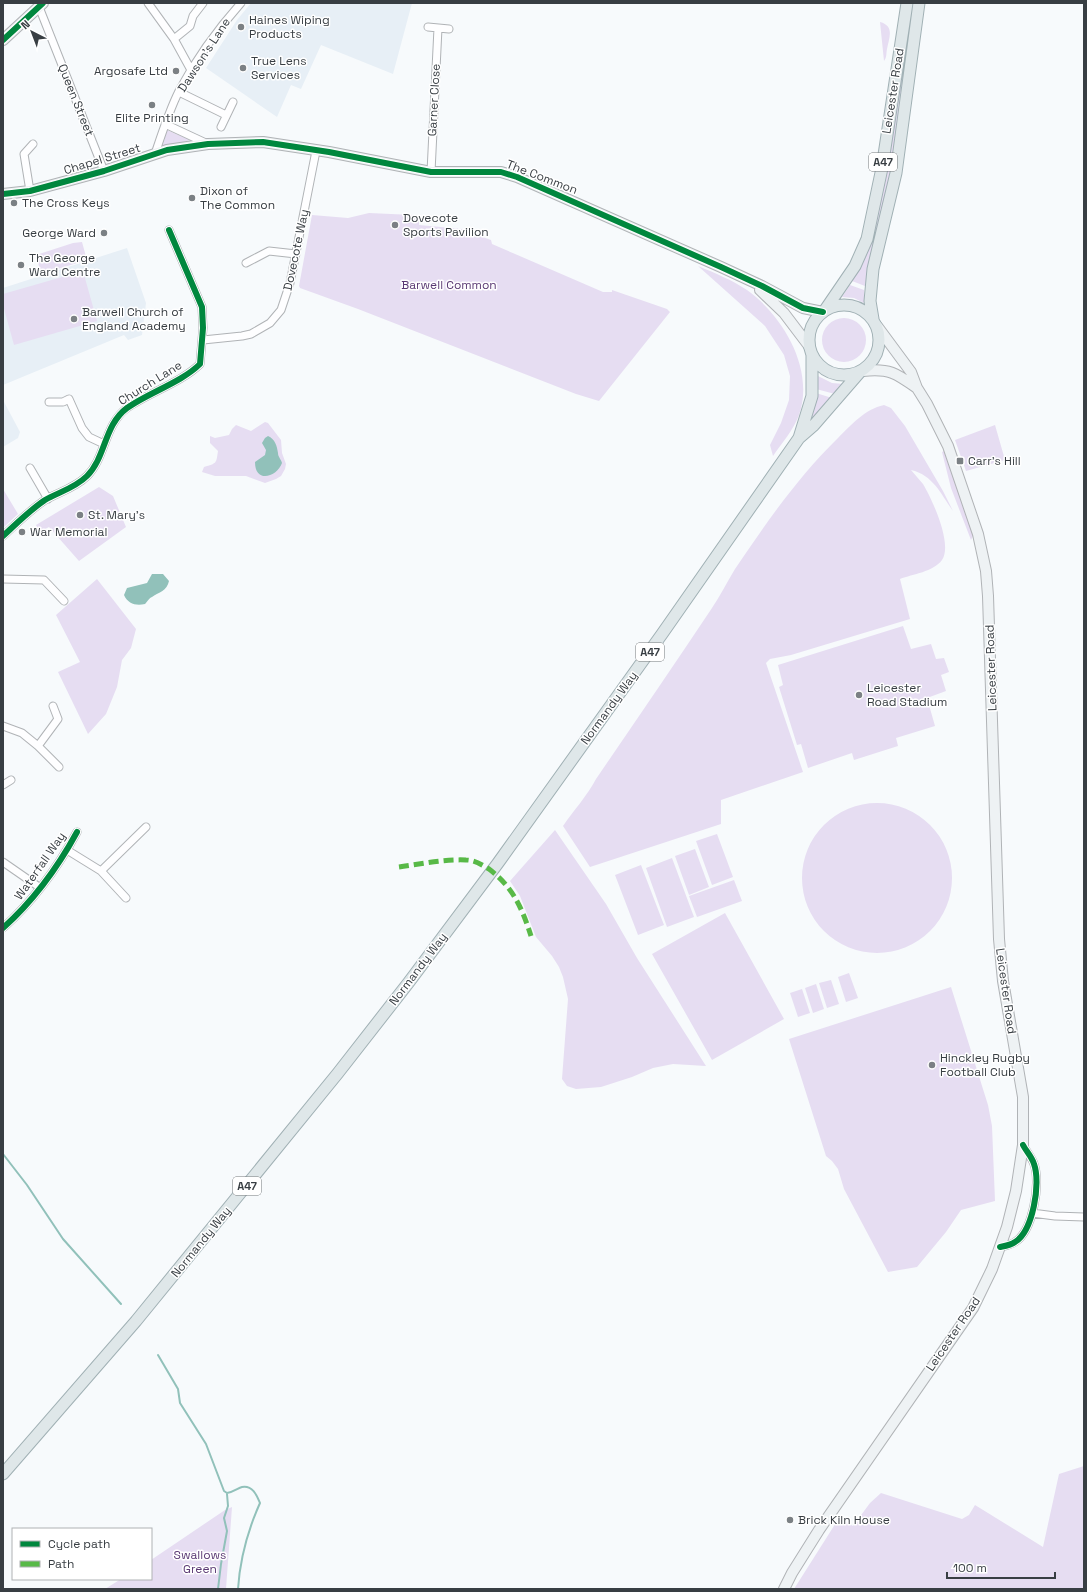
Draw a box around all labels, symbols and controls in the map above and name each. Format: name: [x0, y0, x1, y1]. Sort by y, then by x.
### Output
north arrow: [12, 12, 52, 52]
place label: Haines Wiping Products: [249, 12, 330, 42]
street label: Dawson's Lane: [174, 15, 234, 95]
text: N: [18, 17, 33, 32]
marker: Haines Wiping Products: [236, 22, 246, 32]
street label: Leicester Road: [878, 47, 908, 135]
place label: True Lens Services: [251, 53, 307, 83]
street label: Queen Street: [54, 61, 98, 139]
place label: Argosafe Ltd: [94, 63, 168, 79]
marker: True Lens Services: [238, 63, 248, 73]
street label: Garner Close: [424, 63, 444, 137]
marker: Argosafe Ltd: [171, 66, 181, 76]
marker: Elite Printing: [147, 100, 157, 110]
place label: Elite Printing: [115, 110, 189, 126]
street label: Chapel Street: [62, 140, 142, 178]
road number: A47: [869, 153, 897, 171]
street label: The Common: [504, 156, 580, 198]
place label: Dixon of The Common: [200, 183, 275, 213]
marker: Dixon of The Common: [187, 193, 197, 203]
place label: The Cross Keys: [22, 195, 110, 211]
marker: The Cross Keys: [9, 198, 19, 208]
street label: Dovecote Way: [280, 208, 312, 292]
place label: Dovecote Sports Pavilion: [403, 210, 489, 240]
marker: Dovecote Sports Pavilion: [390, 220, 400, 230]
place label: George Ward: [22, 225, 96, 241]
marker: George Ward: [99, 228, 109, 238]
place label: The George Ward Centre: [29, 250, 100, 280]
marker: The George Ward Centre: [16, 260, 26, 270]
park label: Barwell Common: [401, 277, 497, 293]
place label: Barwell Church of England Academy: [82, 304, 186, 334]
marker: Barwell Church of England Academy: [69, 314, 79, 324]
street label: Church Lane: [115, 357, 185, 409]
place label: Carr's Hill: [968, 453, 1021, 469]
marker: Carr's Hill: [955, 456, 965, 466]
place label: St. Mary's: [88, 507, 145, 523]
marker: St. Mary's: [75, 510, 85, 520]
place label: War Memorial: [30, 524, 107, 540]
marker: War Memorial: [17, 527, 27, 537]
street label: Leicester Road: [981, 624, 1001, 712]
road number: A47: [636, 643, 664, 661]
street label: Normandy Way: [577, 668, 641, 748]
place label: Leicester Road Stadium: [867, 680, 947, 710]
marker: Leicester Road Stadium: [854, 690, 864, 700]
street label: Waterfall Way: [11, 829, 69, 903]
street label: Normandy Way: [385, 929, 451, 1009]
street label: Leicester Road: [992, 947, 1020, 1035]
place label: Hinckley Rugby Football Club: [940, 1050, 1030, 1080]
marker: Hinckley Rugby Football Club: [927, 1060, 937, 1070]
road number: A47: [233, 1177, 261, 1195]
street label: Normandy Way: [167, 1203, 235, 1281]
street label: Leicester Road: [922, 1294, 984, 1374]
place label: Brick Kiln House: [798, 1512, 890, 1528]
marker: Brick Kiln House: [785, 1515, 795, 1525]
legend: [12, 1528, 152, 1580]
text: Cycle path: [48, 1536, 110, 1552]
park label: Swallows Green: [174, 1547, 226, 1577]
scale bar: [947, 1554, 1055, 1580]
text: Path: [48, 1556, 74, 1572]
text: 100 m: [953, 1560, 987, 1576]

